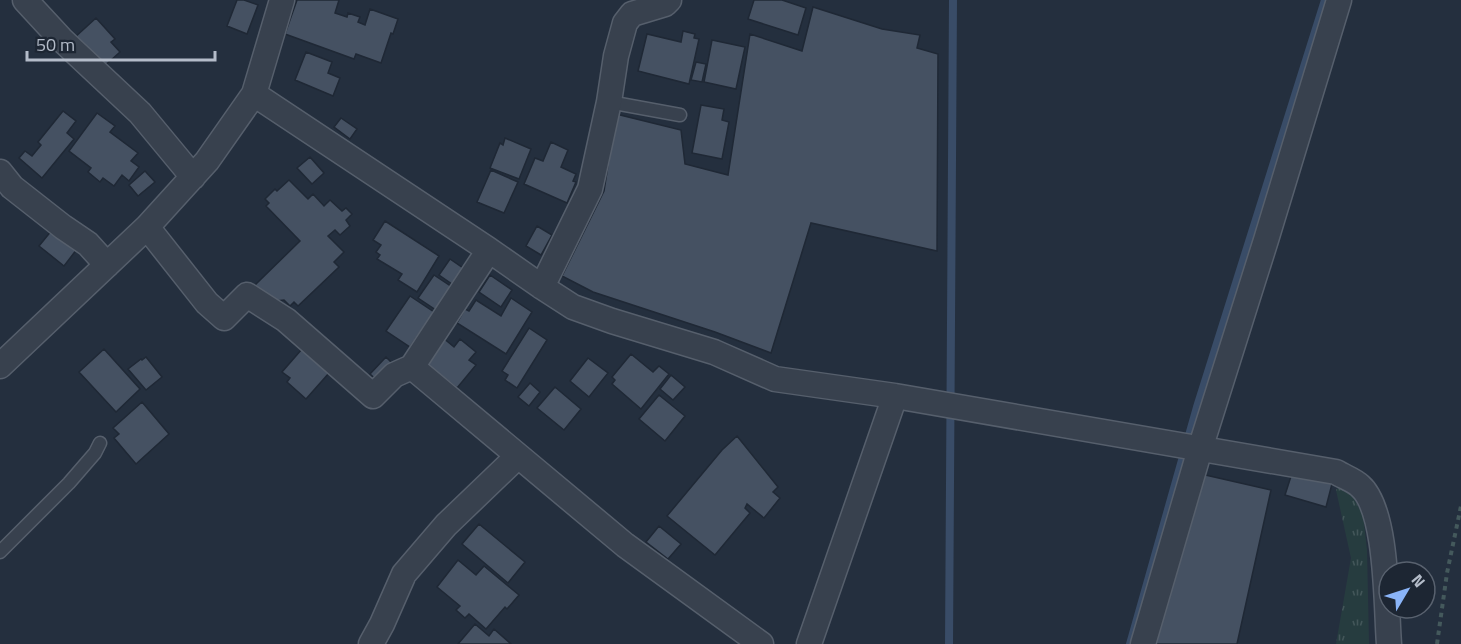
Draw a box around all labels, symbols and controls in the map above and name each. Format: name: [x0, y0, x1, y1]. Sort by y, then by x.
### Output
scale bar: [27, 24, 214, 62]
text: 50 m: [36, 31, 75, 58]
north arrow: [1377, 560, 1437, 620]
text: N: [1406, 569, 1431, 592]

